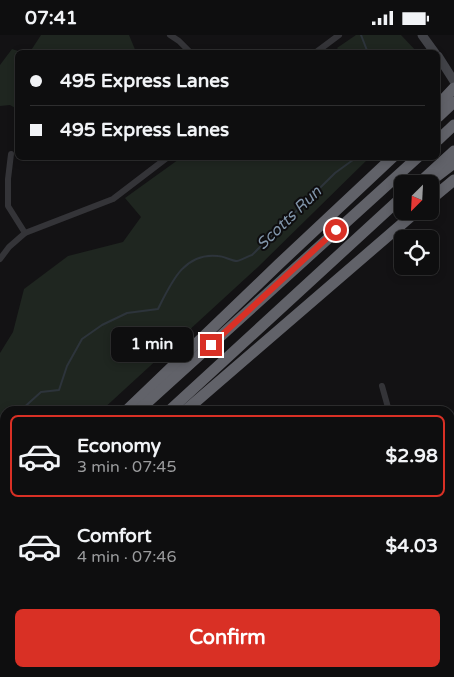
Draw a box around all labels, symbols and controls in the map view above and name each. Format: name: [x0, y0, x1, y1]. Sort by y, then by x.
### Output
text: 07:41: [25, 7, 78, 29]
text: 495 Express Lanes: [60, 70, 229, 92]
text: 495 Express Lanes: [60, 119, 229, 141]
north arrow: [394, 175, 439, 220]
map controls: [394, 175, 439, 275]
water label: Scotts Run: [252, 181, 327, 254]
route start: [325, 219, 347, 241]
button: locate: [394, 230, 439, 275]
callout: 1 min: [111, 327, 194, 363]
text: 1 min: [131, 334, 173, 354]
route end: [200, 334, 222, 356]
icon: car: [17, 434, 62, 479]
text: Economy: [77, 435, 161, 457]
text: $2.98: [386, 445, 438, 467]
text: 3 min · 07:45: [77, 457, 176, 477]
icon: car: [17, 524, 62, 569]
text: Comfort: [77, 525, 151, 547]
text: $4.03: [386, 535, 438, 557]
text: 4 min · 07:46: [77, 547, 176, 567]
button: Confirm: [15, 609, 440, 667]

